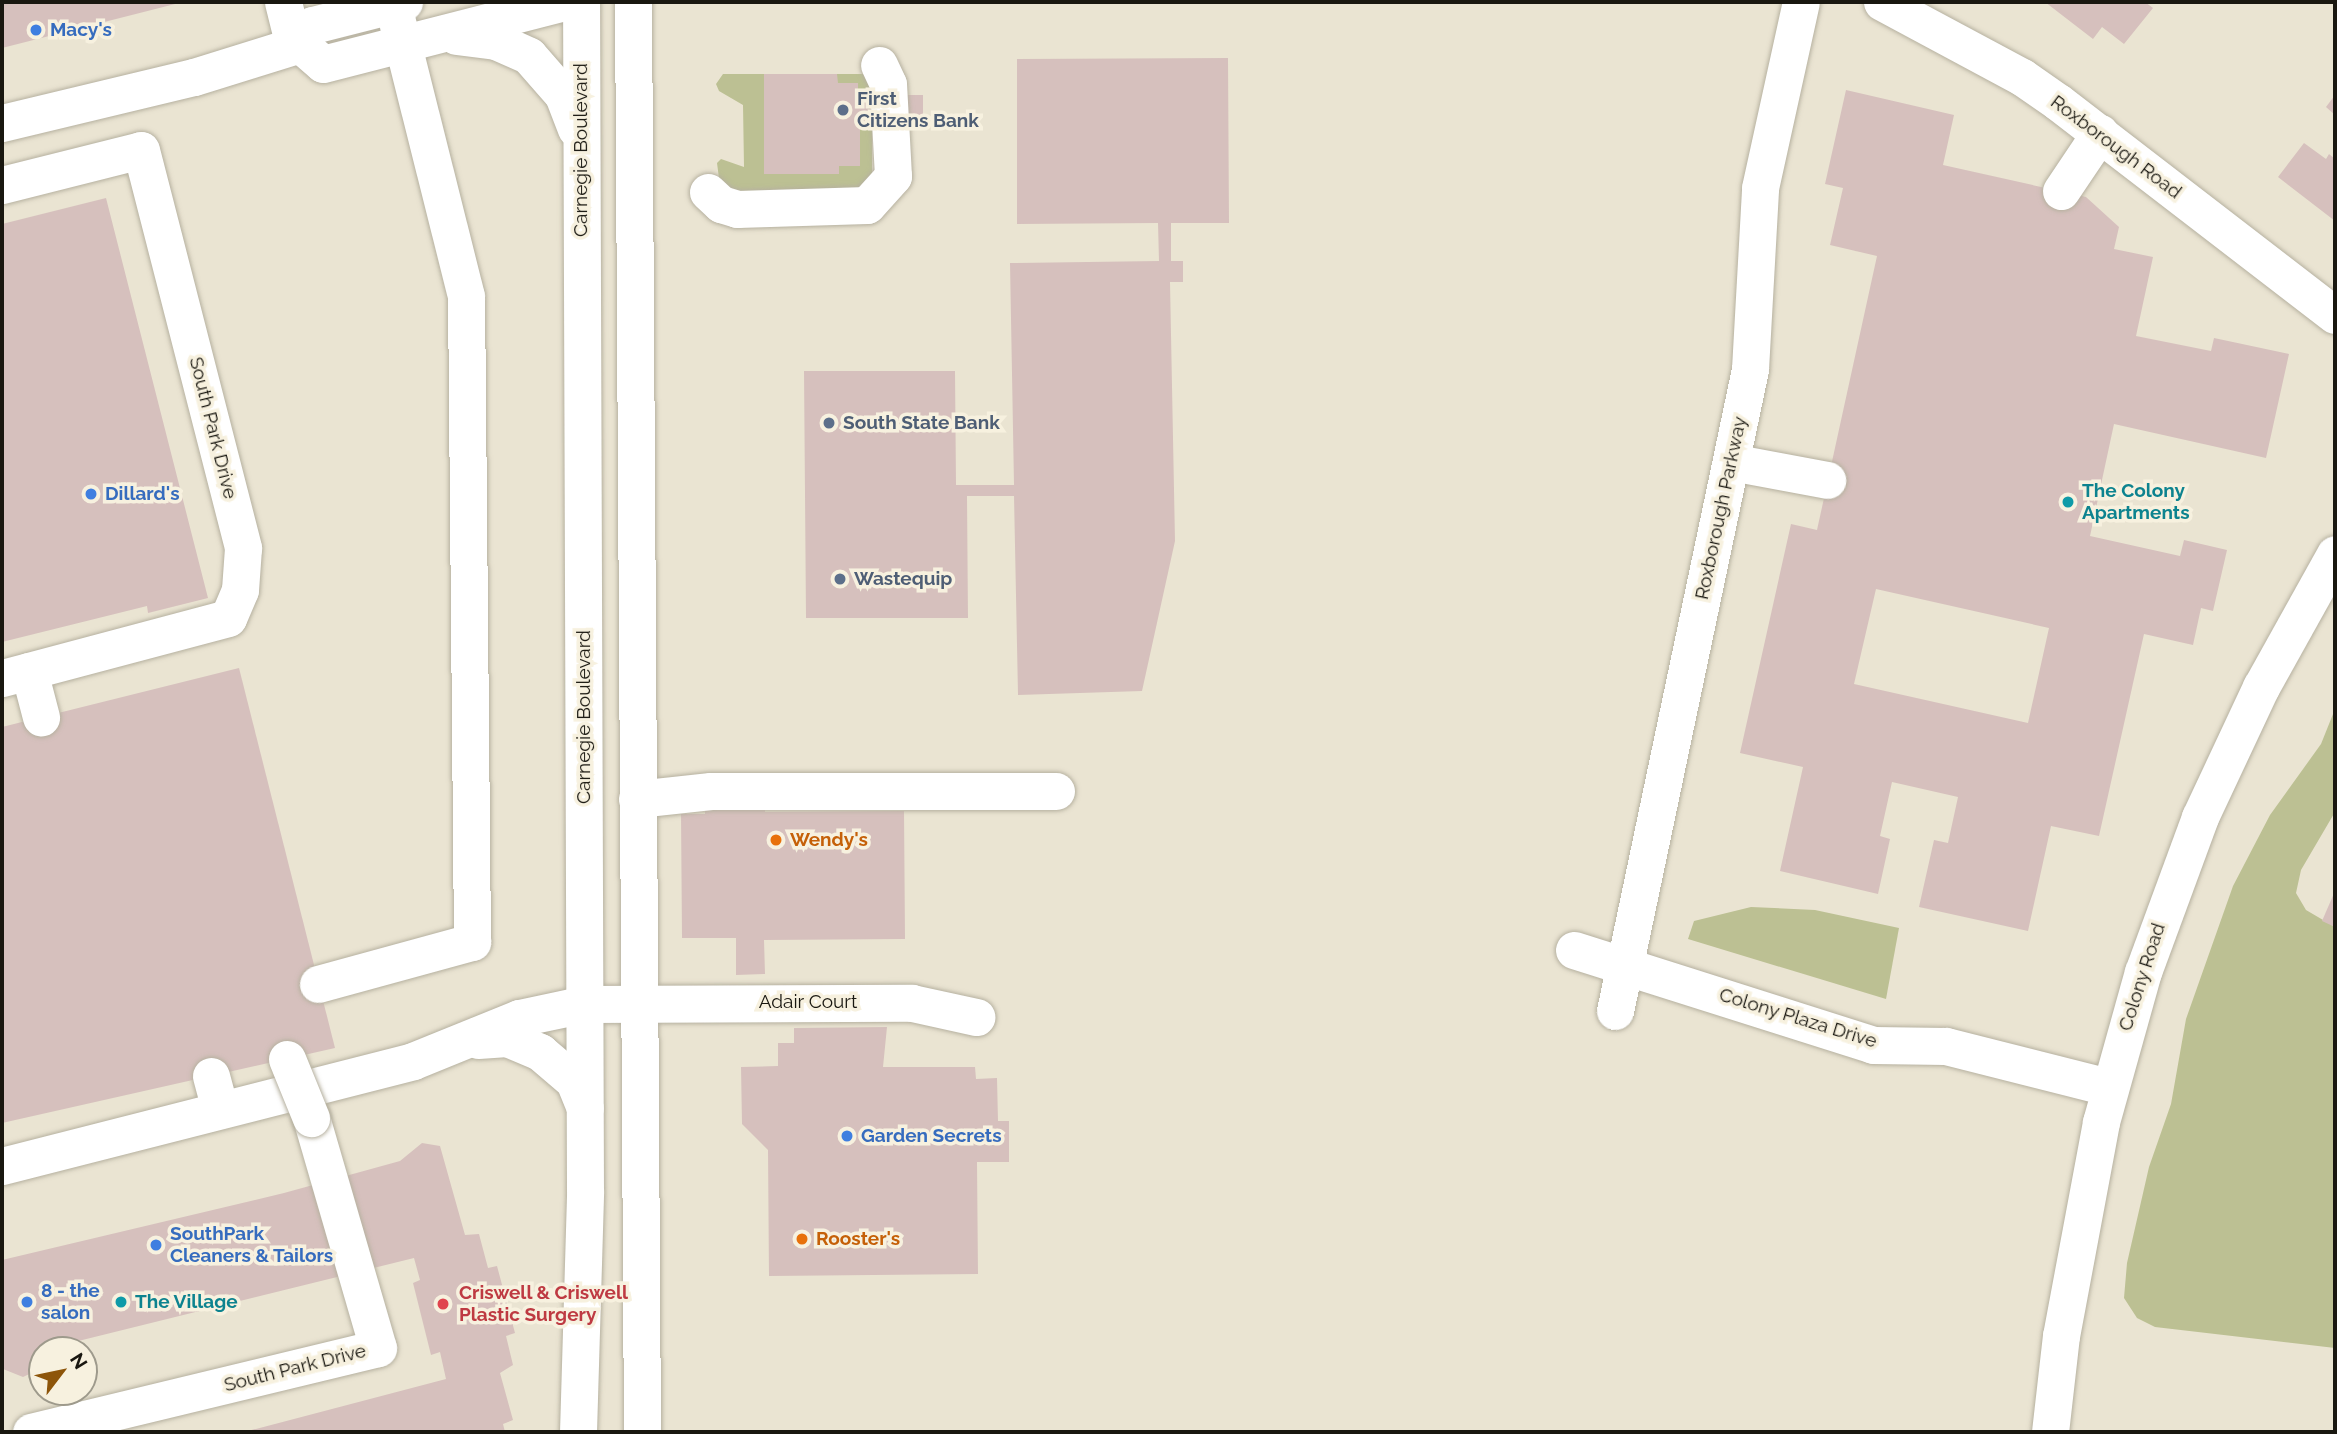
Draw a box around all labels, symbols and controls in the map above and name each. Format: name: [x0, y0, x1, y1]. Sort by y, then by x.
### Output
place label: Macy's: [50, 19, 112, 41]
marker: Macy's: [28, 22, 44, 38]
street label: Carnegie Boulevard: [570, 63, 592, 237]
place label: First Citizens Bank: [857, 88, 979, 132]
street label: Roxborough Road: [2046, 90, 2186, 204]
marker: First Citizens Bank: [835, 102, 851, 118]
street label: South Park Drive: [184, 355, 242, 501]
place label: South State Bank: [843, 412, 1000, 434]
street label: Roxborough Parkway: [1690, 414, 1752, 602]
marker: South State Bank: [821, 415, 837, 431]
place label: The Colony Apartments: [2082, 480, 2190, 524]
place label: Dillard's: [105, 483, 180, 505]
marker: Dillard's: [83, 486, 99, 502]
marker: The Colony Apartments: [2060, 494, 2076, 510]
place label: Wastequip: [854, 568, 952, 590]
marker: Wastequip: [832, 571, 848, 587]
street label: Carnegie Boulevard: [573, 630, 595, 804]
place label: Wendy's: [790, 829, 868, 851]
marker: Wendy's: [768, 832, 784, 848]
street label: Colony Road: [2114, 920, 2170, 1034]
street label: Colony Plaza Drive: [1716, 983, 1880, 1053]
street label: Adair Court: [758, 991, 858, 1013]
place label: Garden Secrets: [861, 1125, 1002, 1147]
marker: Garden Secrets: [839, 1128, 855, 1144]
place label: SouthPark Cleaners & Tailors: [170, 1223, 334, 1267]
place label: Rooster's: [816, 1228, 900, 1250]
marker: Rooster's: [794, 1231, 810, 1247]
marker: SouthPark Cleaners & Tailors: [148, 1237, 164, 1253]
place label: 8 - the salon: [41, 1280, 100, 1324]
place label: Criswell & Criswell Plastic Surgery: [459, 1282, 628, 1326]
place label: The Village: [135, 1291, 238, 1313]
marker: 8 - the salon: [19, 1294, 35, 1310]
marker: The Village: [113, 1294, 129, 1310]
marker: Criswell & Criswell Plastic Surgery: [433, 1294, 453, 1314]
north arrow: [28, 1336, 98, 1406]
street label: South Park Drive: [222, 1339, 368, 1397]
text: N: [66, 1349, 92, 1373]

